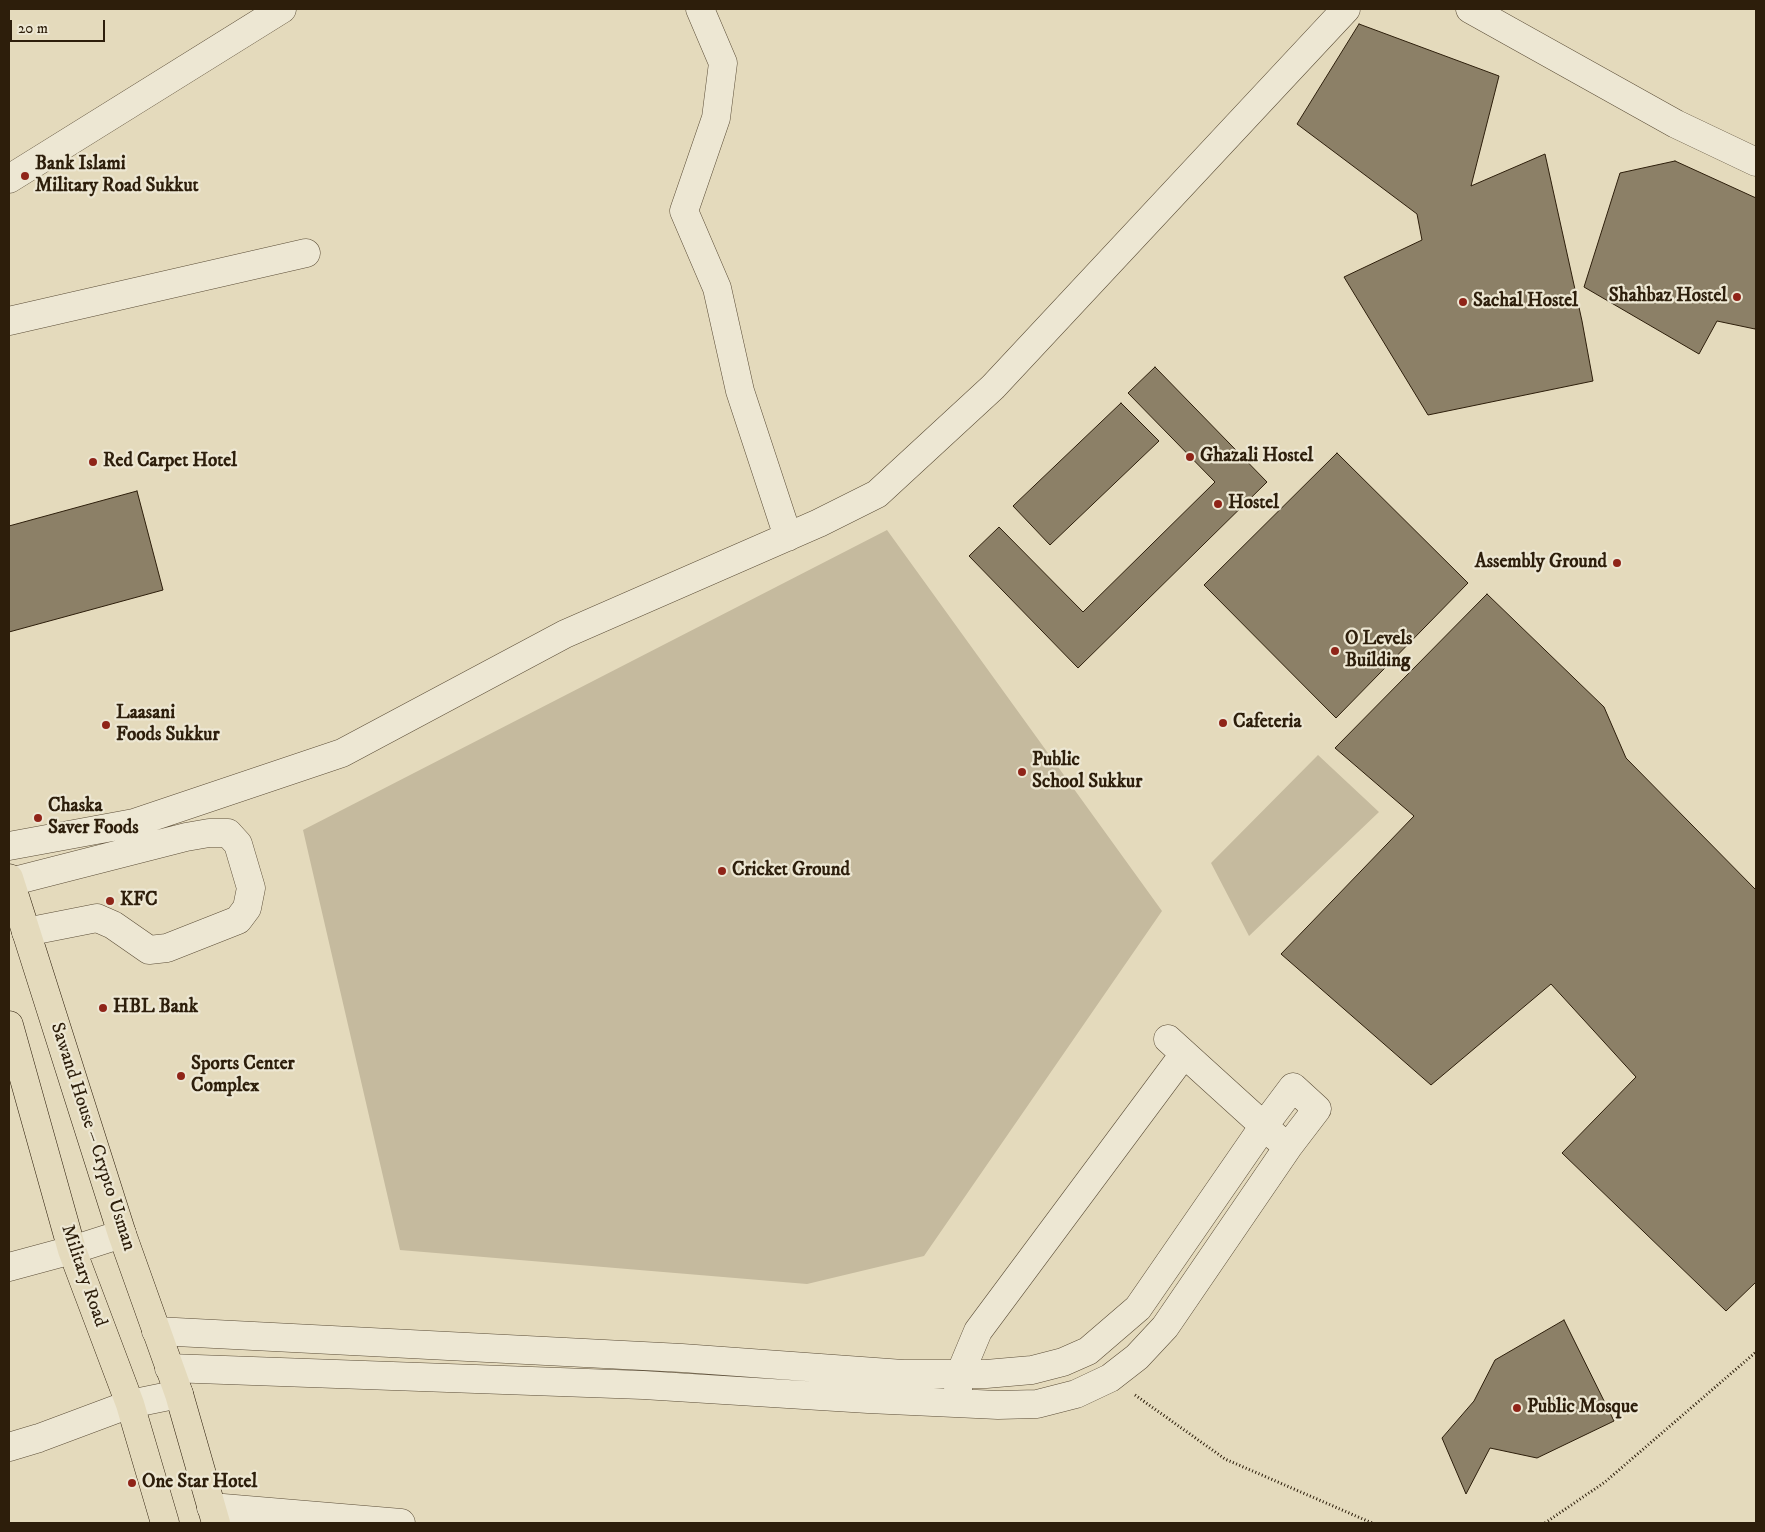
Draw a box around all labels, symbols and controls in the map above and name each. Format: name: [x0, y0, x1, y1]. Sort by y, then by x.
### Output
scale bar: [12, 10, 108, 42]
text: 20 m: [18, 19, 48, 38]
place label: Bank Islami Military Road Sukkut: [35, 154, 199, 198]
marker: Bank Islami Military Road Sukkut: [19, 170, 31, 182]
place label: Shahbaz Hostel: [1609, 286, 1727, 308]
place label: Sachal Hostel: [1473, 291, 1578, 313]
marker: Shahbaz Hostel: [1731, 291, 1743, 303]
marker: Sachal Hostel: [1457, 296, 1469, 308]
place label: Ghazali Hostel: [1200, 446, 1313, 468]
place label: Red Carpet Hotel: [103, 451, 237, 473]
marker: Ghazali Hostel: [1184, 451, 1196, 463]
marker: Red Carpet Hotel: [87, 456, 99, 468]
place label: Hostel: [1228, 493, 1279, 515]
marker: Hostel: [1212, 498, 1224, 510]
place label: Assembly Ground: [1475, 552, 1607, 574]
marker: Assembly Ground: [1611, 557, 1623, 569]
place label: O Levels Building: [1345, 629, 1412, 673]
marker: O Levels Building: [1329, 645, 1341, 657]
place label: Laasani Foods Sukkur: [116, 703, 220, 747]
place label: Cafeteria: [1233, 712, 1302, 734]
marker: Cafeteria: [1217, 717, 1229, 729]
marker: Laasani Foods Sukkur: [100, 719, 112, 731]
place label: Public School Sukkur: [1032, 750, 1142, 794]
marker: Public School Sukkur: [1016, 766, 1028, 778]
place label: Chaska Saver Foods: [48, 796, 139, 840]
marker: Chaska Saver Foods: [32, 812, 44, 824]
place label: Cricket Ground: [732, 860, 850, 882]
marker: Cricket Ground: [716, 865, 728, 877]
place label: KFC: [120, 890, 158, 912]
marker: KFC: [104, 895, 116, 907]
place label: HBL Bank: [113, 997, 198, 1019]
marker: HBL Bank: [97, 1002, 109, 1014]
street label: Sawand House – Crypto Usman: [44, 1020, 140, 1254]
place label: Sports Center Complex: [191, 1054, 295, 1098]
marker: Sports Center Complex: [175, 1070, 187, 1082]
street label: Military Road: [55, 1222, 111, 1330]
place label: Public Mosque: [1527, 1397, 1638, 1419]
marker: Public Mosque: [1511, 1402, 1523, 1414]
place label: One Star Hotel: [142, 1472, 257, 1494]
marker: One Star Hotel: [126, 1477, 138, 1489]

